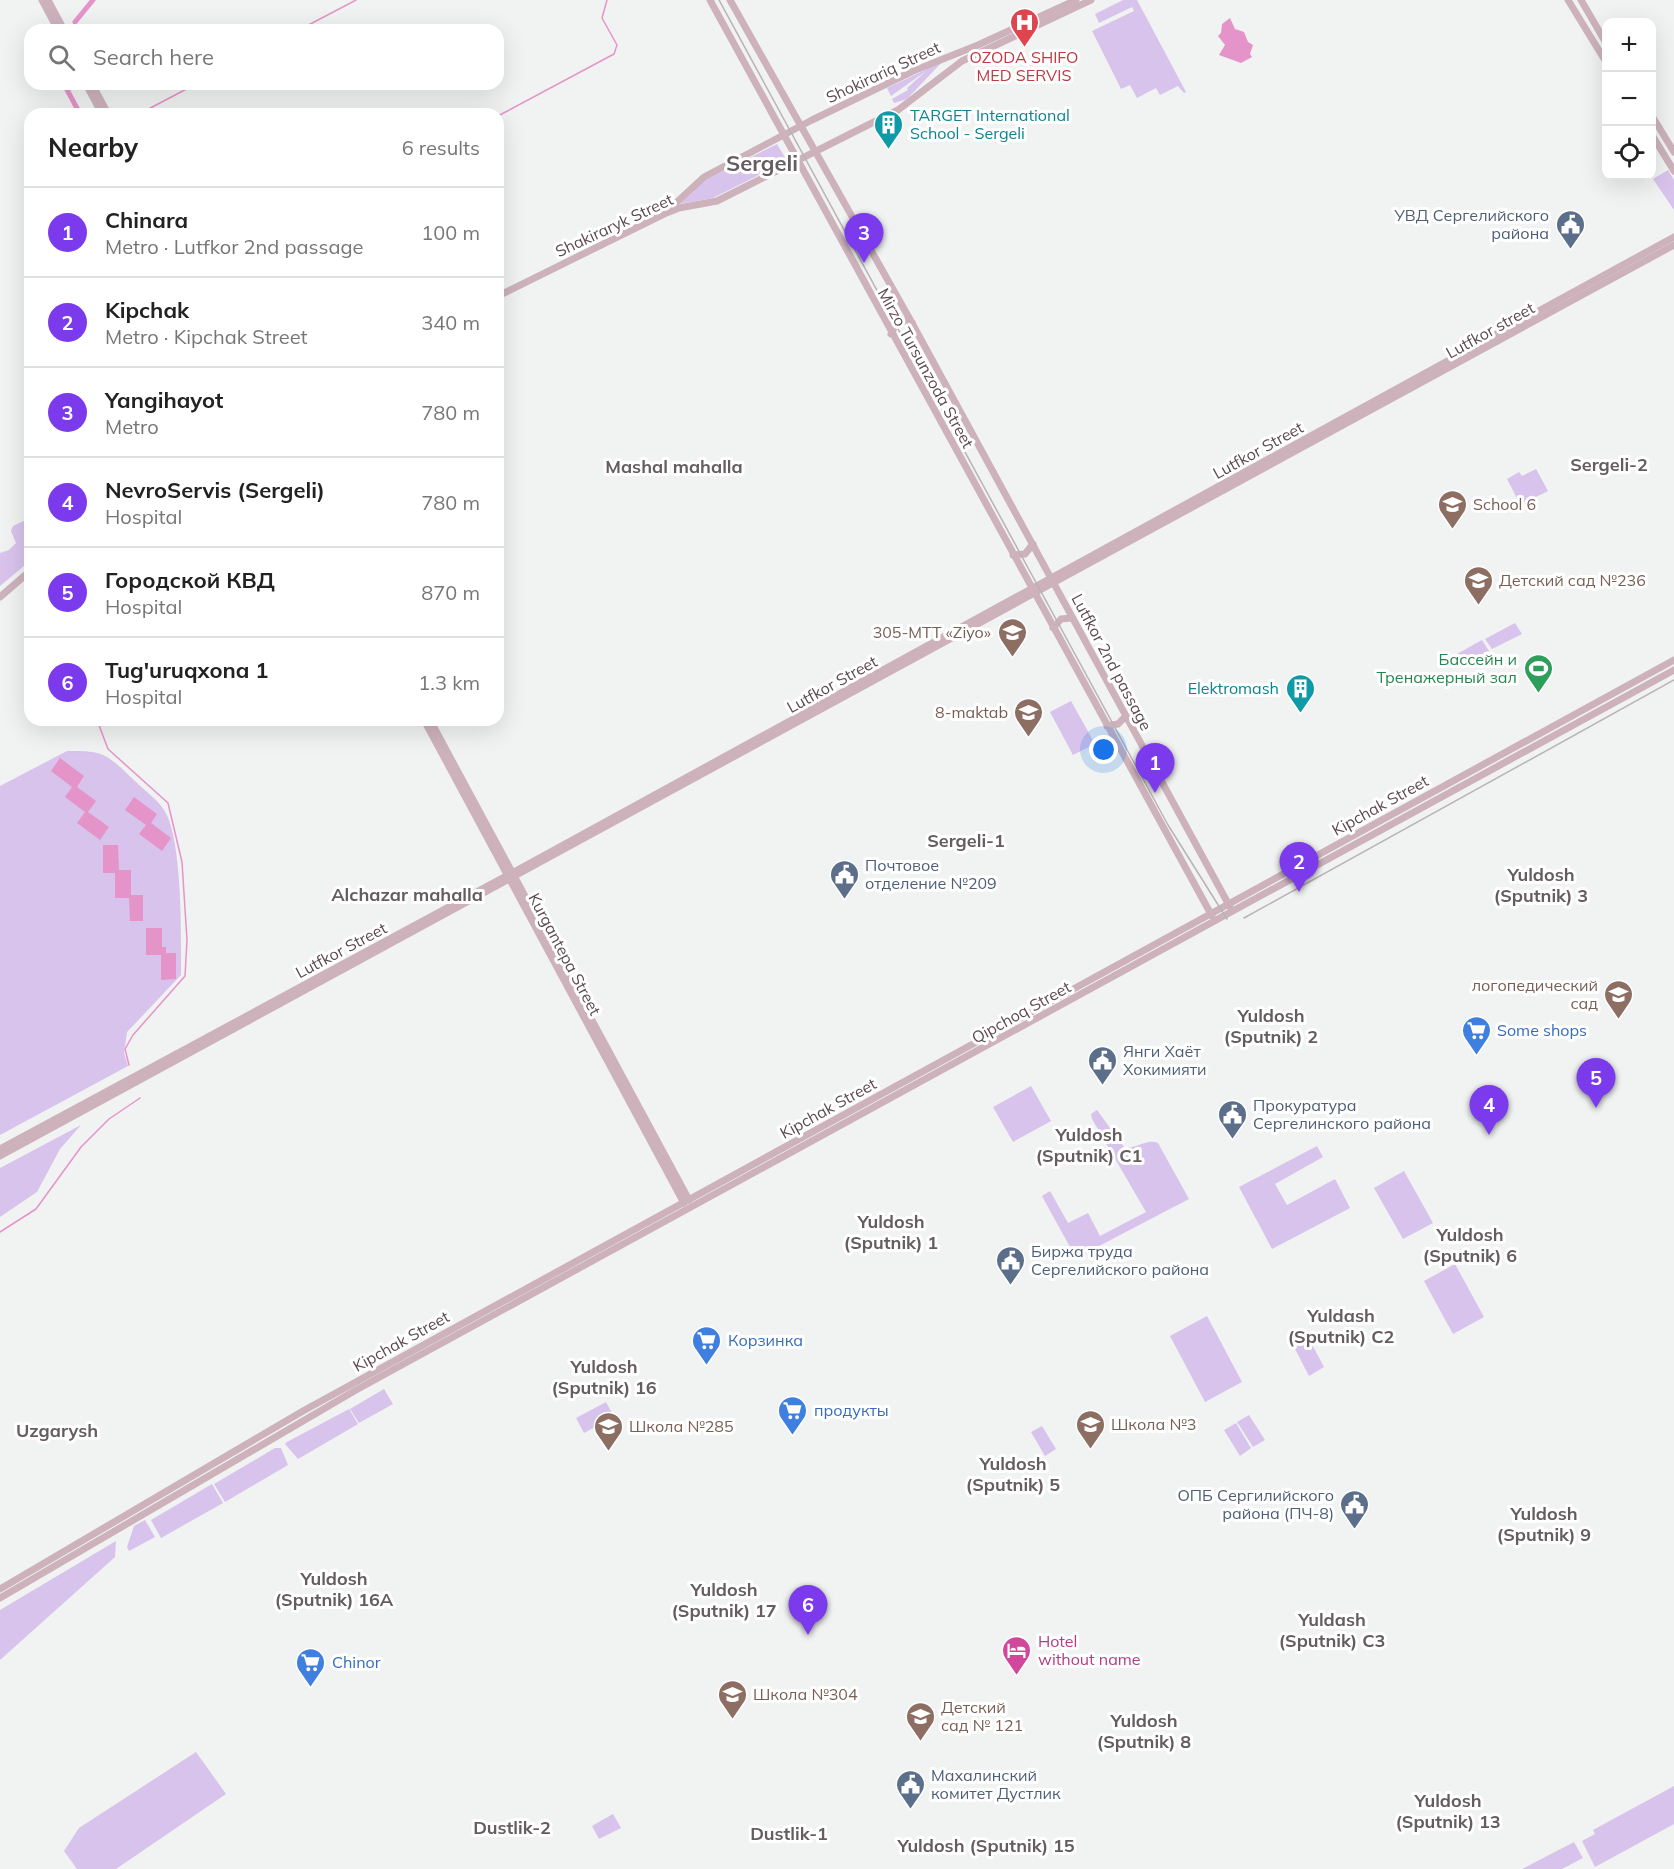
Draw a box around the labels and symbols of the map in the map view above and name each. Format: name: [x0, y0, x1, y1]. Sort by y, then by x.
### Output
hospital icon: OZODA SHIFO MED SERVIS: [1008, 6, 1040, 48]
street label: Shokirariq Street: [823, 37, 944, 107]
place label: OZODA SHIFO MED SERVIS: [970, 47, 1078, 85]
place label: TARGET International School - Sergeli: [910, 105, 1070, 143]
building icon: TARGET International School - Sergeli: [873, 108, 905, 150]
district label: Sergeli: [726, 149, 798, 177]
street label: Shakiraryk Street: [552, 189, 676, 261]
place label: УВД Сергелийского района: [1393, 205, 1549, 243]
public building icon: УВД Сергелийского района: [1554, 208, 1586, 250]
pin: 3: [844, 214, 884, 263]
street label: Mirzo Tursunzoda Street: [874, 285, 979, 452]
street label: Lutfkor street: [1442, 297, 1538, 363]
street label: Lutfkor Street: [1209, 417, 1307, 483]
district label: Sergeli-2: [1570, 453, 1648, 476]
district label: Mashal mahalla: [605, 455, 743, 478]
school or university icon: School 6: [1436, 488, 1468, 530]
place label: School 6: [1473, 494, 1536, 514]
school or university icon: Детский сад №236: [1462, 564, 1494, 606]
place label: Детский сад №236: [1499, 570, 1646, 590]
street label: Lutfkor 2nd passage: [1068, 590, 1156, 734]
school or university icon: 305-MTT «Ziyo»: [996, 616, 1028, 658]
place label: 305-MTT «Ziyo»: [873, 622, 991, 642]
place label: Бассейн и Тренажерный зал: [1377, 649, 1517, 687]
street label: Lutfkor Street: [783, 651, 881, 717]
sports icon: Бассейн и Тренажерный зал: [1522, 652, 1554, 694]
building icon: Elektromash: [1284, 672, 1316, 714]
place label: Elektromash: [1188, 678, 1279, 698]
school or university icon: 8-maktab: [1013, 696, 1045, 738]
place label: 8-maktab: [935, 702, 1008, 722]
your location: [1089, 735, 1118, 764]
pin: 1: [1136, 744, 1174, 793]
street label: Kipchak Street: [1328, 770, 1432, 840]
district label: Sergeli-1: [927, 829, 1005, 852]
pin: 2: [1280, 842, 1318, 892]
place label: Почтовое отделение №209: [865, 855, 997, 893]
public building icon: Почтовое отделение №209: [828, 858, 860, 900]
district label: Yuldosh (Sputnik) 3: [1494, 863, 1588, 907]
district label: Alchazar mahalla: [331, 883, 483, 906]
street label: Kurgantepa Street: [524, 890, 606, 1019]
street label: Lutfkor Street: [292, 917, 390, 982]
place label: логопедический сад: [1472, 975, 1598, 1013]
street label: Qipchoq Street: [968, 976, 1074, 1047]
school or university icon: логопедический сад: [1603, 978, 1635, 1020]
district label: Yuldosh (Sputnik) 2: [1224, 1004, 1318, 1048]
supermarket icon: Some shops: [1460, 1014, 1492, 1056]
place label: Some shops: [1497, 1020, 1587, 1040]
place label: Янги Хаёт Хокимияти: [1123, 1041, 1207, 1079]
public building icon: Янги Хаёт Хокимияти: [1086, 1044, 1118, 1086]
pin: 5: [1576, 1058, 1616, 1108]
street label: Kipchak Street: [776, 1073, 880, 1143]
pin: 4: [1470, 1086, 1508, 1135]
place label: Прокуратура Сергелинского района: [1253, 1095, 1431, 1133]
public building icon: Прокуратура Сергелинского района: [1216, 1098, 1248, 1140]
district label: Yuldosh (Sputnik) C1: [1036, 1123, 1142, 1167]
district label: Yuldosh (Sputnik) 1: [844, 1210, 938, 1254]
district label: Yuldosh (Sputnik) 6: [1423, 1223, 1517, 1267]
place label: Биржа труда Сергелийского района: [1031, 1241, 1209, 1279]
public building icon: Биржа труда Сергелийского района: [994, 1244, 1026, 1286]
district label: Yuldash (Sputnik) C2: [1288, 1304, 1394, 1348]
street label: Kipchak Street: [349, 1306, 453, 1376]
supermarket icon: Корзинка: [691, 1324, 723, 1366]
place label: Корзинка: [728, 1330, 803, 1350]
district label: Yuldosh (Sputnik) 16: [551, 1355, 657, 1399]
supermarket icon: продукты: [777, 1394, 809, 1436]
place label: продукты: [814, 1400, 889, 1420]
school or university icon: Школа №3: [1074, 1408, 1106, 1450]
school or university icon: Школа №285: [592, 1410, 624, 1452]
place label: Школа №3: [1111, 1414, 1196, 1434]
place label: Школа №285: [629, 1416, 734, 1436]
district label: Uzgarysh: [16, 1419, 98, 1442]
district label: Yuldosh (Sputnik) 5: [966, 1452, 1060, 1496]
place label: ОПБ Сергилийского района (ПЧ-8): [1178, 1485, 1334, 1523]
public building icon: ОПБ Сергилийского района (ПЧ-8): [1339, 1488, 1371, 1530]
district label: Yuldosh (Sputnik) 9: [1497, 1502, 1591, 1546]
district label: Yuldosh (Sputnik) 16А: [275, 1567, 394, 1611]
district label: Yuldosh (Sputnik) 17: [671, 1578, 777, 1622]
pin: 6: [788, 1586, 828, 1635]
district label: Yuldash (Sputnik) С3: [1279, 1608, 1385, 1652]
place label: Hotel without name: [1038, 1631, 1141, 1669]
hotel icon: Hotel without name: [1001, 1634, 1033, 1676]
supermarket icon: Chinor: [295, 1646, 327, 1688]
place label: Chinor: [332, 1652, 381, 1672]
school or university icon: Школа №304: [716, 1678, 748, 1720]
place label: Школа №304: [753, 1684, 858, 1704]
place label: Детский сад № 121: [941, 1697, 1023, 1735]
school or university icon: Детский сад № 121: [904, 1700, 936, 1742]
district label: Yuldosh (Sputnik) 8: [1097, 1709, 1191, 1753]
place label: Махалинский комитет Дустлик: [931, 1765, 1061, 1803]
public building icon: Махалинский комитет Дустлик: [894, 1768, 926, 1810]
district label: Yuldosh (Sputnik) 13: [1395, 1789, 1501, 1833]
district label: Dustlik-2: [473, 1816, 551, 1839]
district label: Dustlik-1: [750, 1822, 828, 1845]
district label: Yuldosh (Sputnik) 15: [896, 1834, 1075, 1857]

